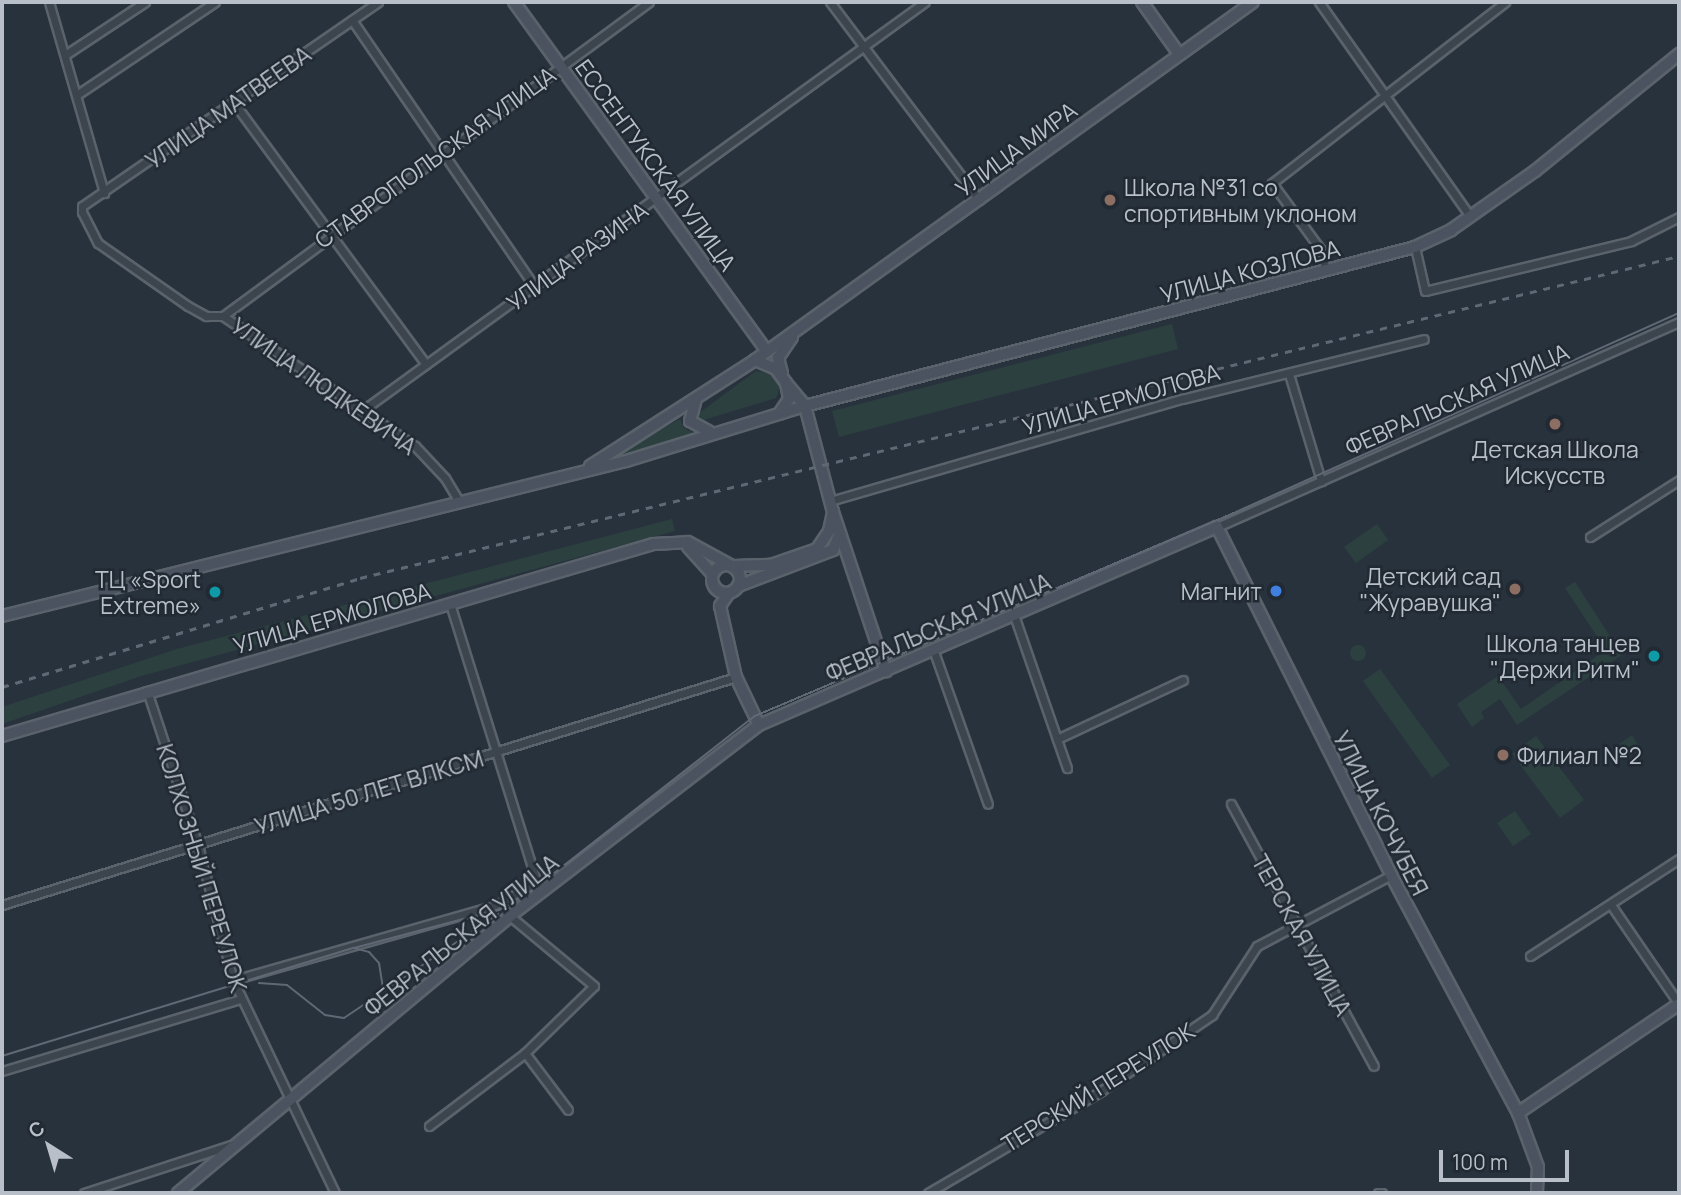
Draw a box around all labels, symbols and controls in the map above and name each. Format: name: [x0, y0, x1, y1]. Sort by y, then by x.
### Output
street label: УЛИЦА МАТВЕЕВА: [140, 40, 316, 174]
street label: ЕССЕНТУКСКАЯ УЛИЦА: [570, 54, 742, 276]
street label: СТАВРОПОЛЬСКАЯ УЛИЦА: [309, 60, 561, 254]
street label: УЛИЦА МИРА: [950, 96, 1082, 202]
place label: Школа №31 со спортивным уклоном: [1124, 173, 1357, 227]
marker: Школа №31 со спортивным уклоном: [1102, 192, 1118, 208]
street label: УЛИЦА РАЗИНА: [501, 196, 653, 316]
street label: УЛИЦА КОЗЛОВА: [1157, 234, 1343, 308]
street label: УЛИЦА ЛЮДКЕВИЧА: [226, 312, 422, 460]
street label: ФЕВРАЛЬСКАЯ УЛИЦА: [1341, 337, 1573, 461]
street label: УЛИЦА ЕРМОЛОВА: [1019, 358, 1223, 440]
marker: Детская Школа Искусств: [1547, 416, 1563, 432]
place label: Детская Школа Искусств: [1471, 435, 1639, 489]
place label: Детский сад "Журавушка": [1359, 562, 1501, 616]
place label: ТЦ «Sport Extreme»: [95, 565, 201, 619]
street label: ФЕВРАЛЬСКАЯ УЛИЦА: [821, 567, 1055, 687]
street label: УЛИЦА ЕРМОЛОВА: [230, 577, 434, 659]
place label: Магнит: [1181, 577, 1262, 605]
marker: Детский сад "Журавушка": [1507, 581, 1523, 597]
marker: Магнит: [1268, 583, 1284, 599]
marker: ТЦ «Sport Extreme»: [207, 584, 223, 600]
place label: Школа танцев "Держи Ритм": [1486, 629, 1640, 683]
marker: Школа танцев "Держи Ритм": [1646, 648, 1662, 664]
street label: УЛИЦА КОЧУБЕЯ: [1328, 726, 1434, 900]
street label: КОЛХОЗНЫЙ ПЕРЕУЛОК: [151, 741, 253, 995]
place label: Филиал №2: [1517, 741, 1642, 769]
street label: УЛИЦА 50 ЛЕТ ВЛКСМ: [251, 744, 487, 840]
marker: Филиал №2: [1495, 747, 1511, 763]
street label: ФЕВРАЛЬСКАЯ УЛИЦА: [358, 848, 564, 1022]
street label: ТЕРСКАЯ УЛИЦА: [1246, 850, 1358, 1020]
street label: ТЕРСКИЙ ПЕРЕУЛОК: [997, 1016, 1199, 1158]
north arrow: [14, 1111, 84, 1181]
text: С: [23, 1115, 50, 1144]
scale bar: [1443, 1136, 1572, 1180]
text: 100 m: [1452, 1148, 1508, 1176]

